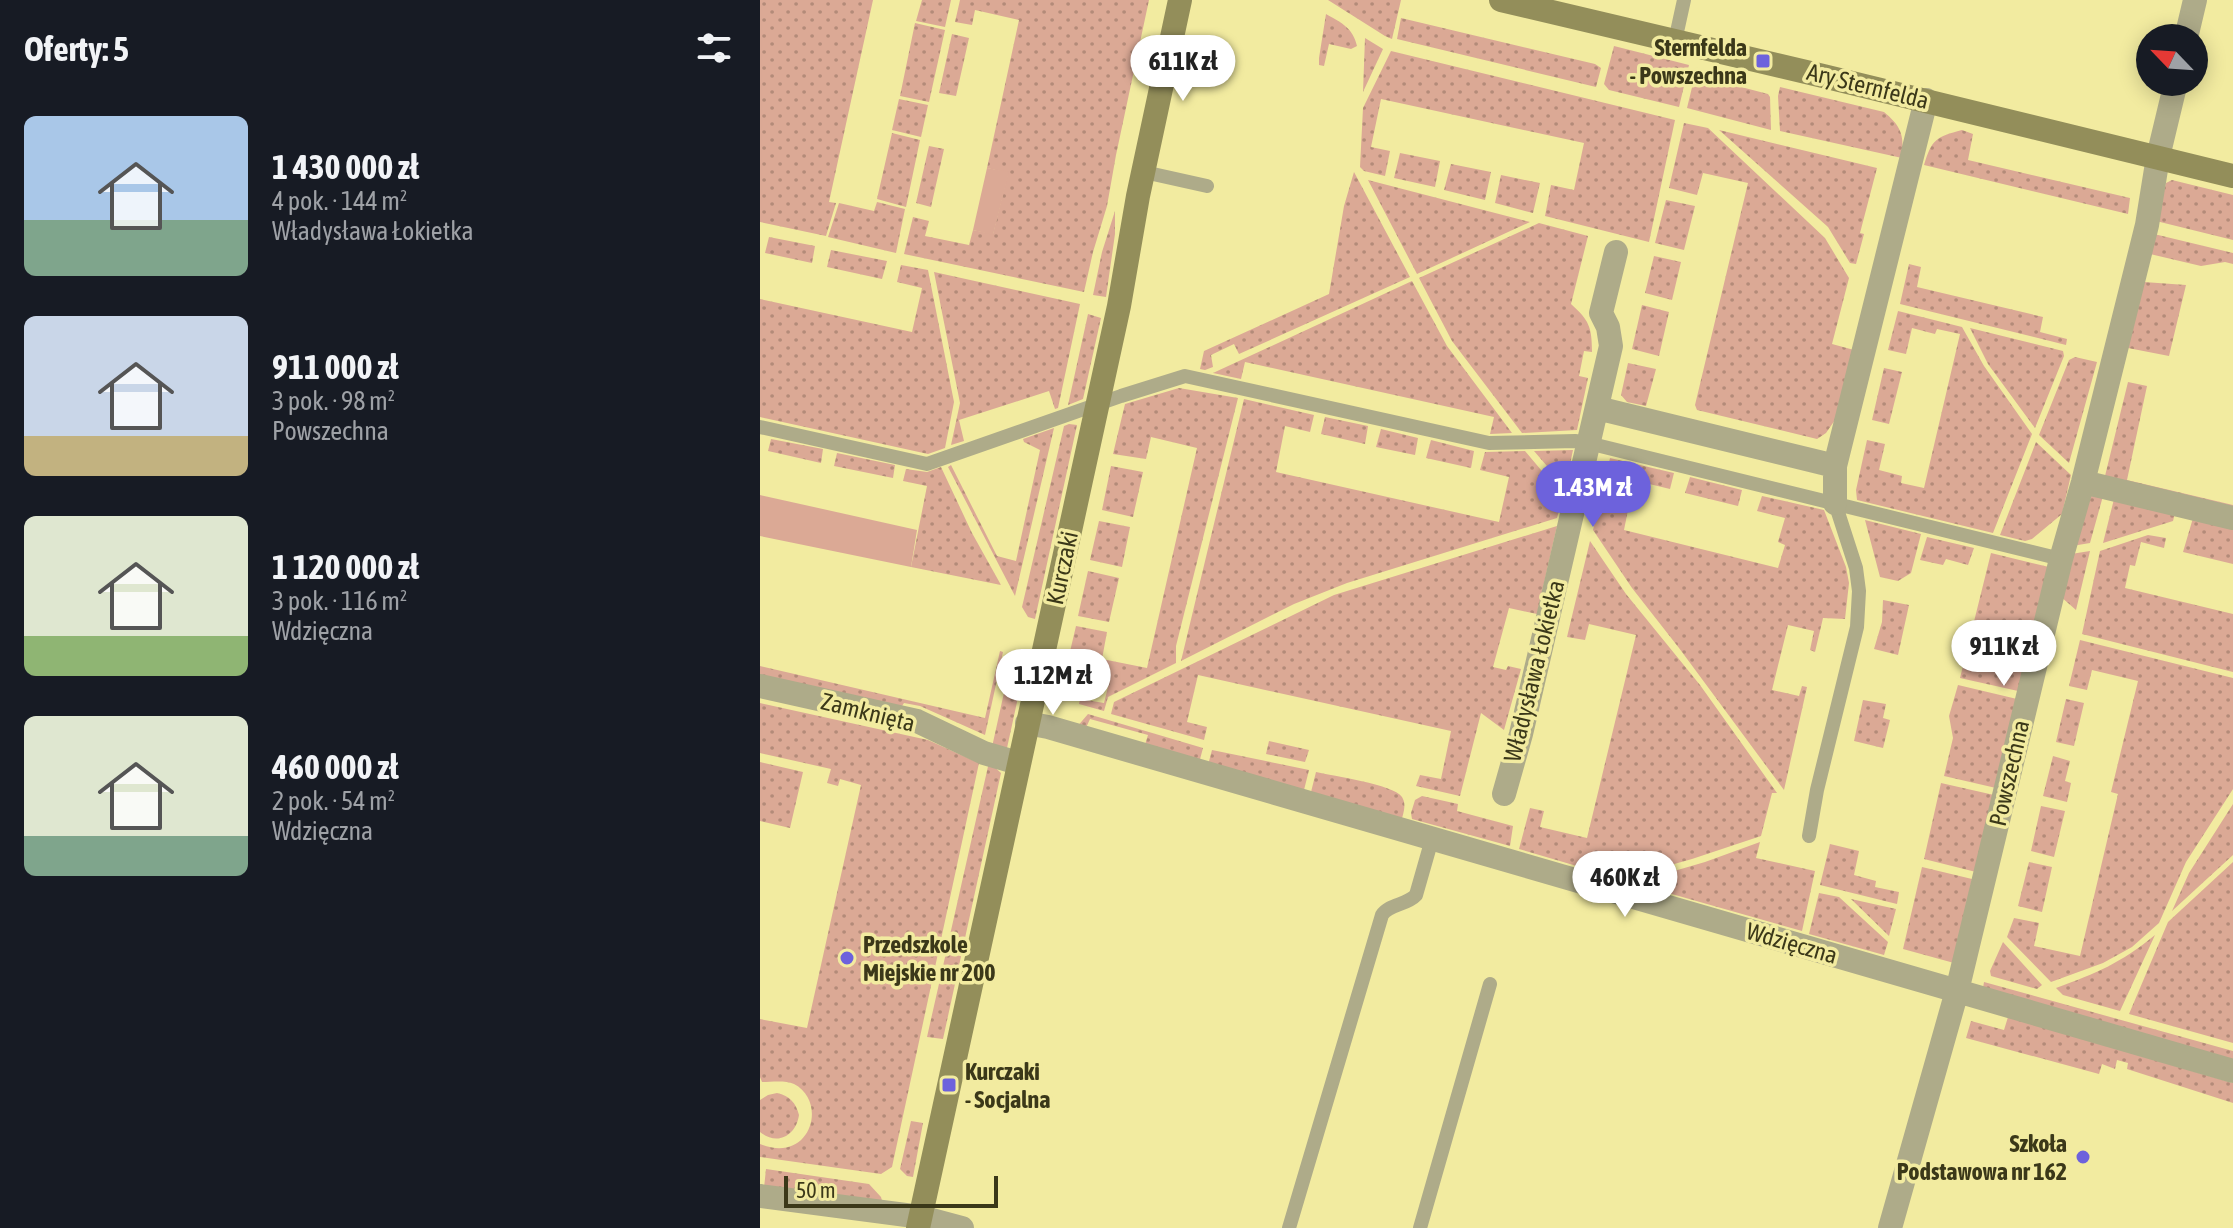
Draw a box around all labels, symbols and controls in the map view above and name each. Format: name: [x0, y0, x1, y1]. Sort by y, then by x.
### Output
north arrow: [2136, 24, 2208, 96]
map controls: [2136, 24, 2208, 96]
icon: filters: [692, 26, 736, 70]
text: Oferty: 5: [24, 29, 129, 68]
place label: Sternfelda - Powszechna: [1630, 34, 1747, 89]
pin: 611K zł: [1109, 35, 1257, 103]
text: 611K zł: [1148, 46, 1218, 76]
marker: Sternfelda - Powszechna: [1754, 52, 1772, 70]
street label: Ary Sternfelda: [1804, 58, 1932, 114]
text: 1 430 000 zł: [272, 147, 419, 186]
icon: home: [88, 148, 184, 244]
text: 4 pok. · 144 m²: [272, 186, 407, 216]
text: Władysława Łokietka: [272, 216, 474, 246]
text: 911 000 zł: [272, 347, 398, 386]
icon: home: [88, 348, 184, 444]
text: 3 pok. · 98 m²: [272, 386, 395, 416]
text: Powszechna: [272, 416, 389, 446]
pin: 1.43M zł: [1510, 461, 1676, 529]
text: 1.43M zł: [1554, 472, 1632, 502]
street label: Kurczaki: [1041, 529, 1083, 607]
text: 1 120 000 zł: [272, 547, 419, 586]
icon: home: [88, 548, 184, 644]
street label: Władysława Łokietka: [1498, 577, 1570, 765]
text: 3 pok. · 116 m²: [272, 586, 407, 616]
text: Wdzięczna: [272, 616, 373, 646]
pin: 911K zł: [1930, 620, 2078, 688]
text: 911K zł: [1969, 631, 2039, 661]
pin: 1.12M zł: [970, 649, 1136, 717]
text: 1.12M zł: [1014, 660, 1092, 690]
street label: Zamknięta: [818, 687, 918, 737]
street label: Powszechna: [1984, 717, 2034, 829]
text: 460 000 zł: [272, 747, 398, 786]
icon: home: [88, 748, 184, 844]
text: 2 pok. · 54 m²: [272, 786, 395, 816]
text: Wdzięczna: [272, 816, 373, 846]
pin: 460K zł: [1551, 851, 1699, 919]
text: 460K zł: [1590, 862, 1660, 892]
street label: Wdzięczna: [1743, 917, 1841, 969]
place label: Przedszkole Miejskie nr 200: [863, 931, 995, 986]
marker: Przedszkole Miejskie nr 200: [838, 949, 856, 967]
place label: Kurczaki - Socjalna: [965, 1058, 1050, 1113]
marker: Kurczaki - Socjalna: [940, 1076, 958, 1094]
place label: Szkoła Podstawowa nr 162: [1897, 1130, 2067, 1185]
marker: Szkoła Podstawowa nr 162: [2074, 1148, 2092, 1166]
scale bar: [784, 1172, 998, 1208]
text: 50 m: [796, 1177, 836, 1203]

